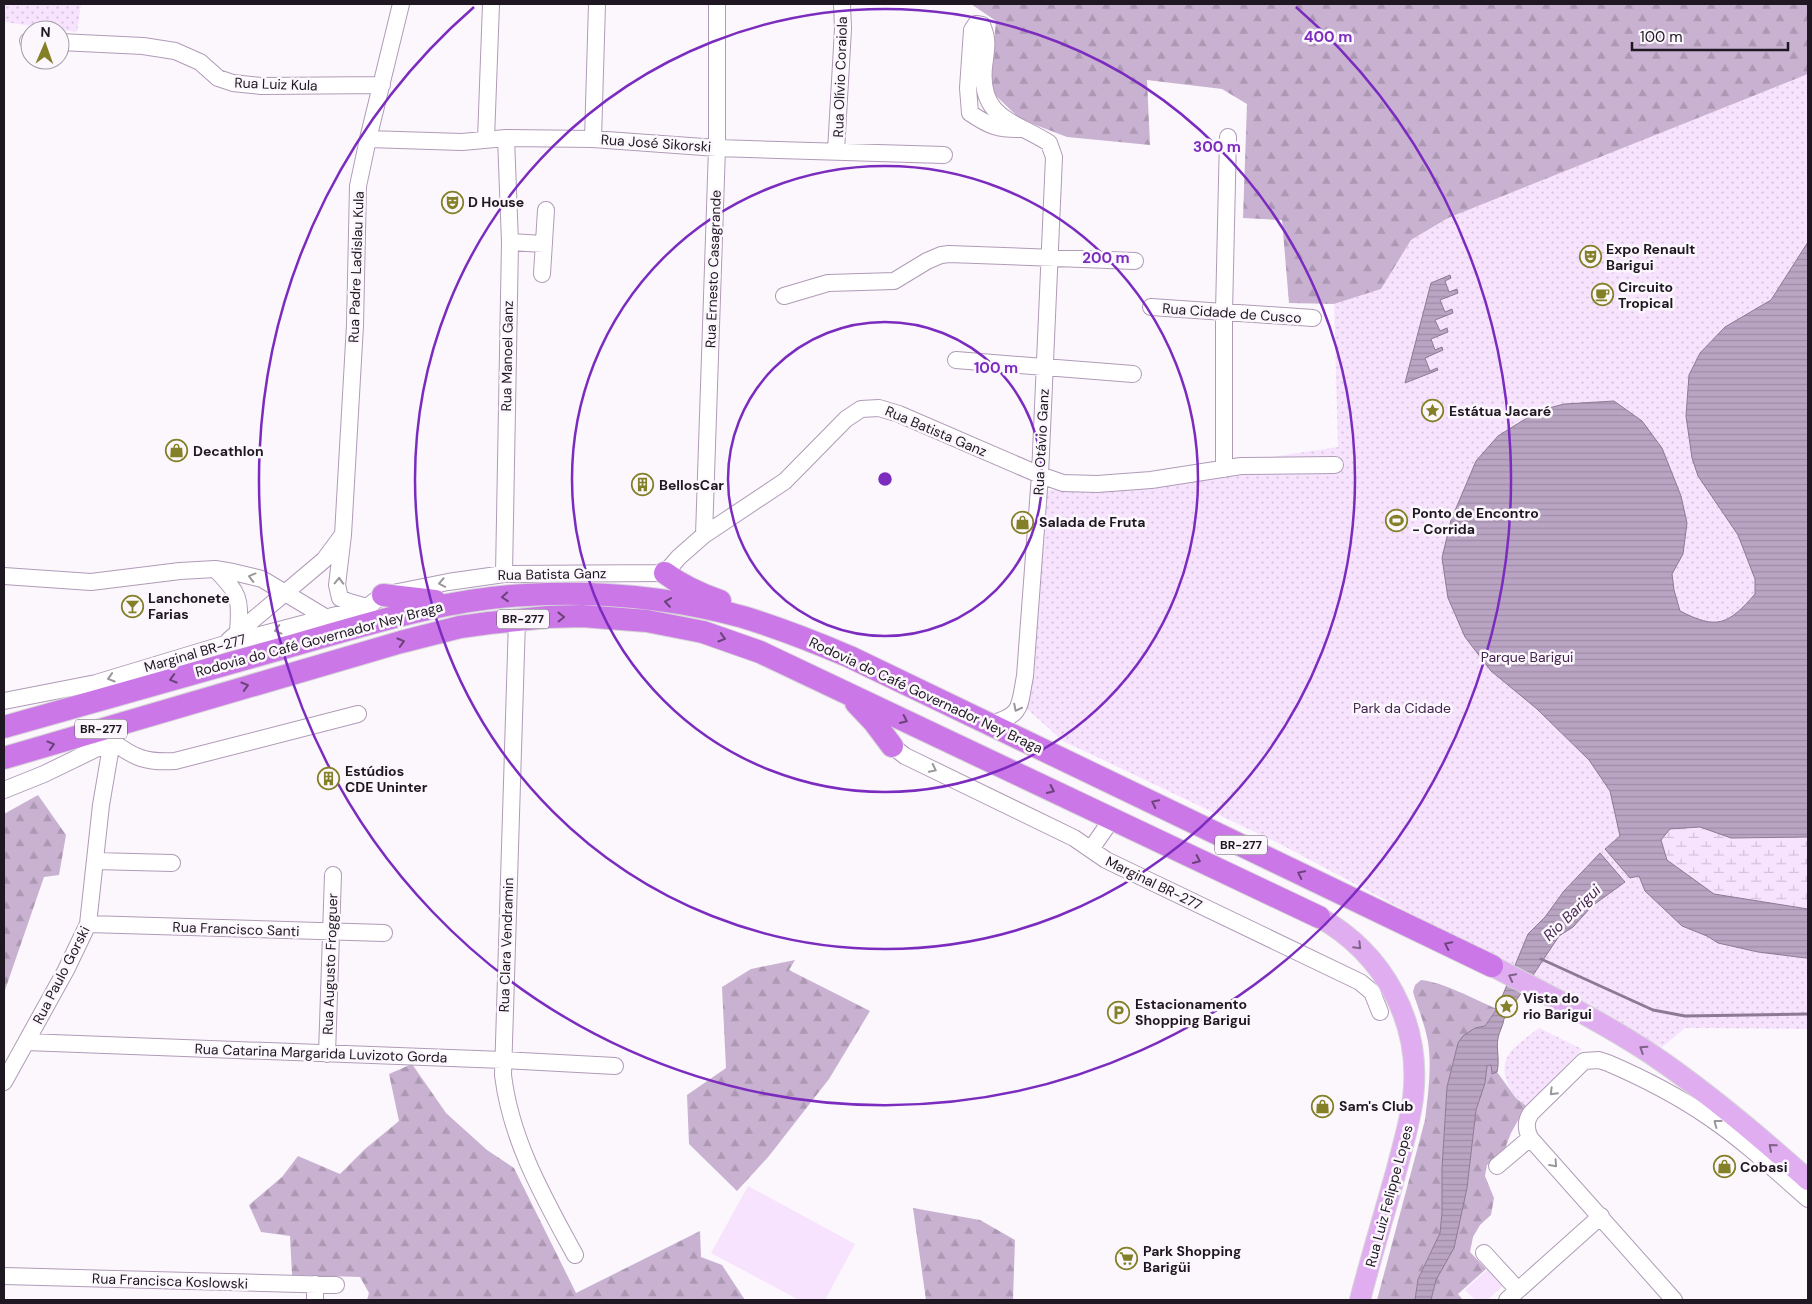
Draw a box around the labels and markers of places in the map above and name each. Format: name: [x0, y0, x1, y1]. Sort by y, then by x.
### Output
theatre icon: D House: [440, 190, 464, 214]
place label: D House: [468, 193, 524, 211]
place label: Expo Renault Barigui: [1606, 240, 1695, 274]
theatre icon: Expo Renault Barigui: [1578, 245, 1602, 269]
place label: Circuito Tropical: [1618, 278, 1673, 312]
cafe icon: Circuito Tropical: [1590, 283, 1614, 307]
place icon: Estátua Jacaré: [1421, 399, 1445, 423]
place label: Estátua Jacaré: [1449, 402, 1551, 420]
shop icon: Decathlon: [165, 439, 189, 463]
place label: Decathlon: [193, 442, 264, 460]
centre of rings: [876, 470, 894, 488]
building icon: BellosCar: [631, 473, 655, 497]
place label: BellosCar: [659, 476, 724, 494]
place label: Ponto de Encontro - Corrida: [1412, 504, 1539, 538]
sports icon: Ponto de Encontro - Corrida: [1384, 509, 1408, 533]
shop icon: Salada de Fruta: [1011, 510, 1035, 534]
place label: Salada de Fruta: [1039, 513, 1146, 531]
place label: Lanchonete Farias: [148, 589, 230, 623]
bar icon: Lanchonete Farias: [120, 594, 144, 618]
place label: Estúdios CDE Uninter: [345, 762, 428, 796]
building icon: Estúdios CDE Uninter: [317, 767, 341, 791]
place label: Vista do rio Barigui: [1523, 989, 1592, 1023]
place icon: Vista do rio Barigui: [1495, 994, 1519, 1018]
place label: Estacionamento Shopping Barigui: [1135, 995, 1251, 1029]
parking icon: Estacionamento Shopping Barigui: [1107, 1000, 1131, 1024]
shop icon: Sam's Club: [1311, 1094, 1335, 1118]
place label: Sam's Club: [1339, 1097, 1414, 1115]
shop icon: Cobasi: [1712, 1155, 1736, 1179]
place label: Cobasi: [1740, 1158, 1788, 1176]
place label: Park Shopping Barigüi: [1143, 1242, 1241, 1276]
supermarket icon: Park Shopping Barigüi: [1115, 1247, 1139, 1271]

